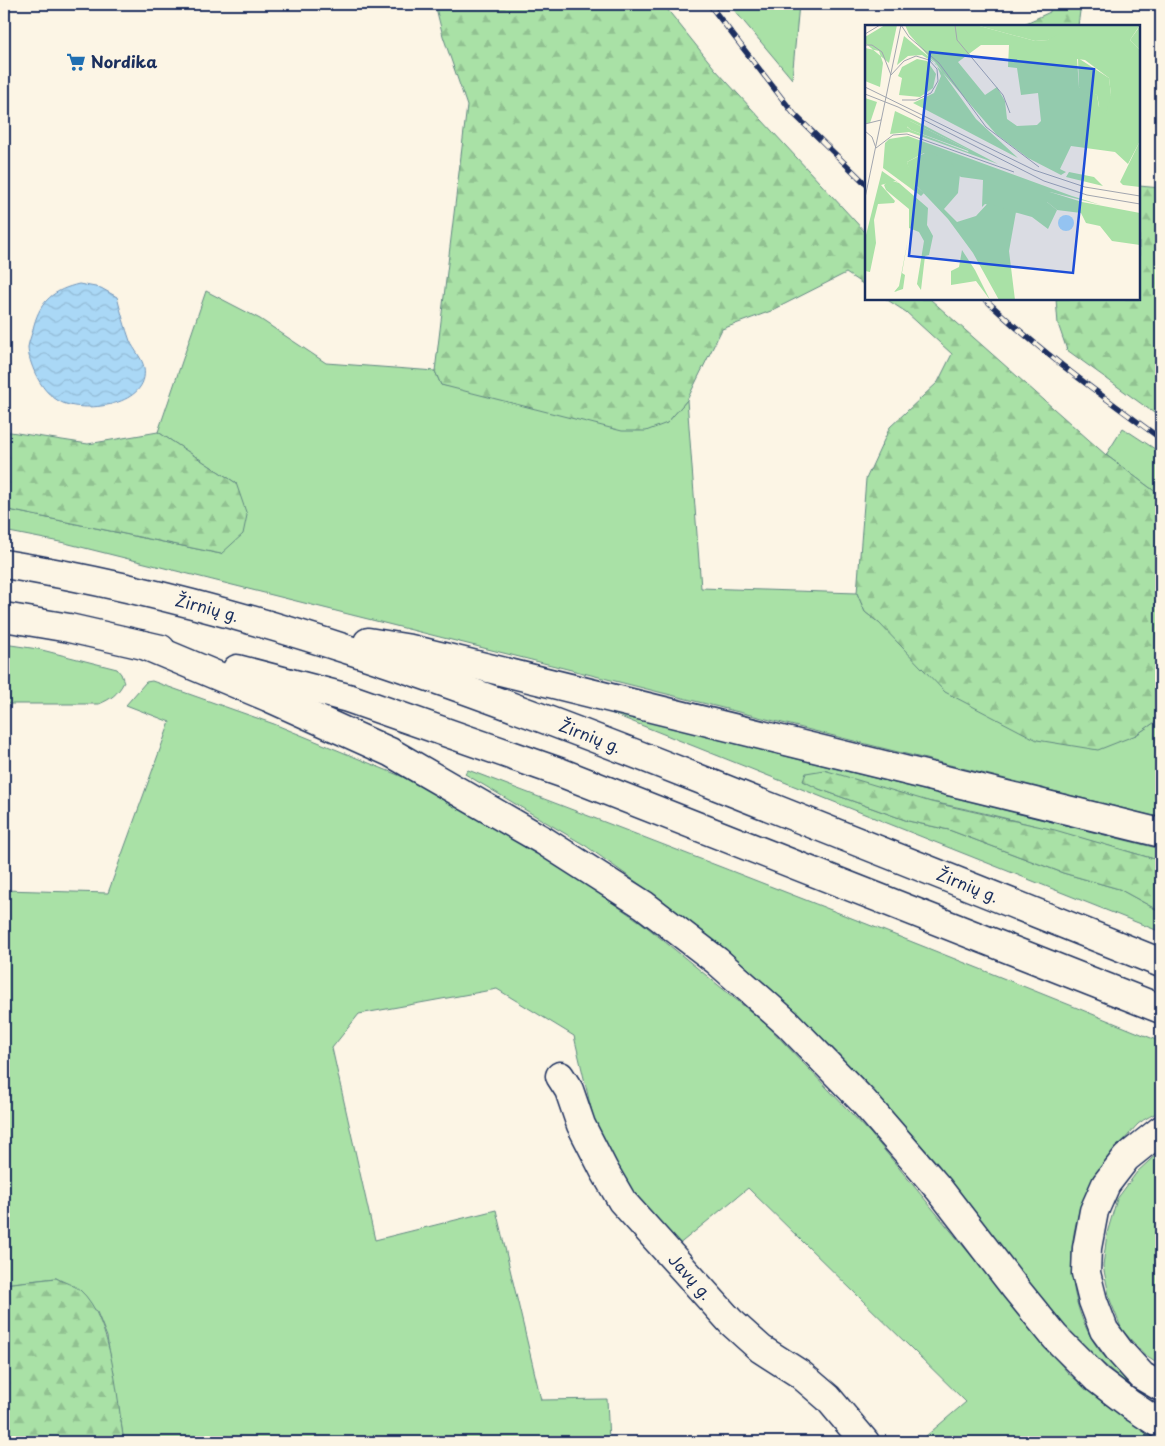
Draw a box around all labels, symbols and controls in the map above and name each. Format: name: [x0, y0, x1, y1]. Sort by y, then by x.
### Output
inset map: [865, 25, 1140, 300]
place label: Nordika: [91, 49, 157, 73]
supermarket icon: Nordika: [65, 51, 87, 73]
street label: Žirnių g.: [173, 587, 242, 627]
street label: Žirnių g.: [556, 713, 625, 758]
street label: Žirnių g.: [933, 861, 1003, 908]
street label: Javų g.: [664, 1248, 718, 1305]

